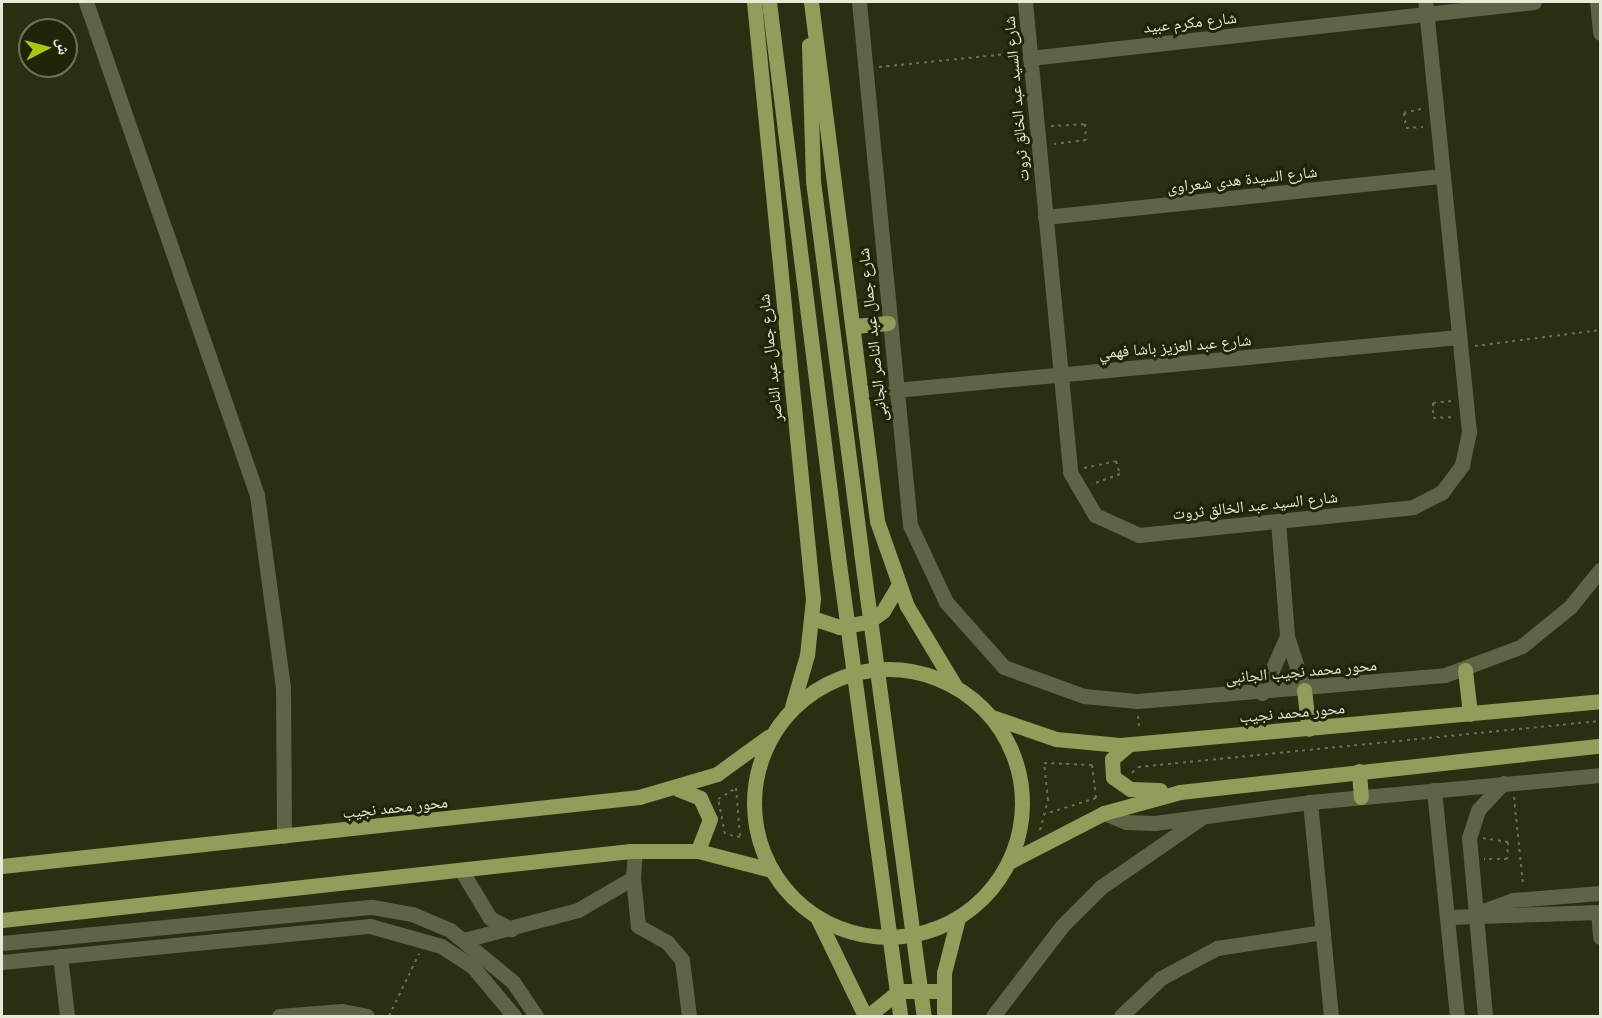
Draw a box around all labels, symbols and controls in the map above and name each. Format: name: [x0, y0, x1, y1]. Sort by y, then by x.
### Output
street label: شارع مكرم عبيد: [1142, 8, 1238, 36]
street label: شارع السيد عبد الخالق ثروت: [999, 15, 1033, 183]
north arrow: [18, 18, 78, 78]
text: ش: [53, 37, 75, 56]
street label: شارع السيدة هدى شعراوى: [1166, 162, 1318, 196]
street label: شارع جمال عبد الناصر الجانبى: [853, 247, 891, 423]
street label: شارع جمال عبد الناصر: [754, 293, 786, 423]
street label: شارع عبد العزيز باشا فهمي: [1098, 330, 1252, 362]
street label: شارع السيد عبد الخالق ثروت: [1171, 487, 1339, 523]
street label: محور محمد نجيب الجانبى: [1224, 655, 1378, 687]
street label: محور محمد نجيب: [1238, 698, 1346, 726]
street label: محور محمد نجيب: [341, 792, 449, 822]

